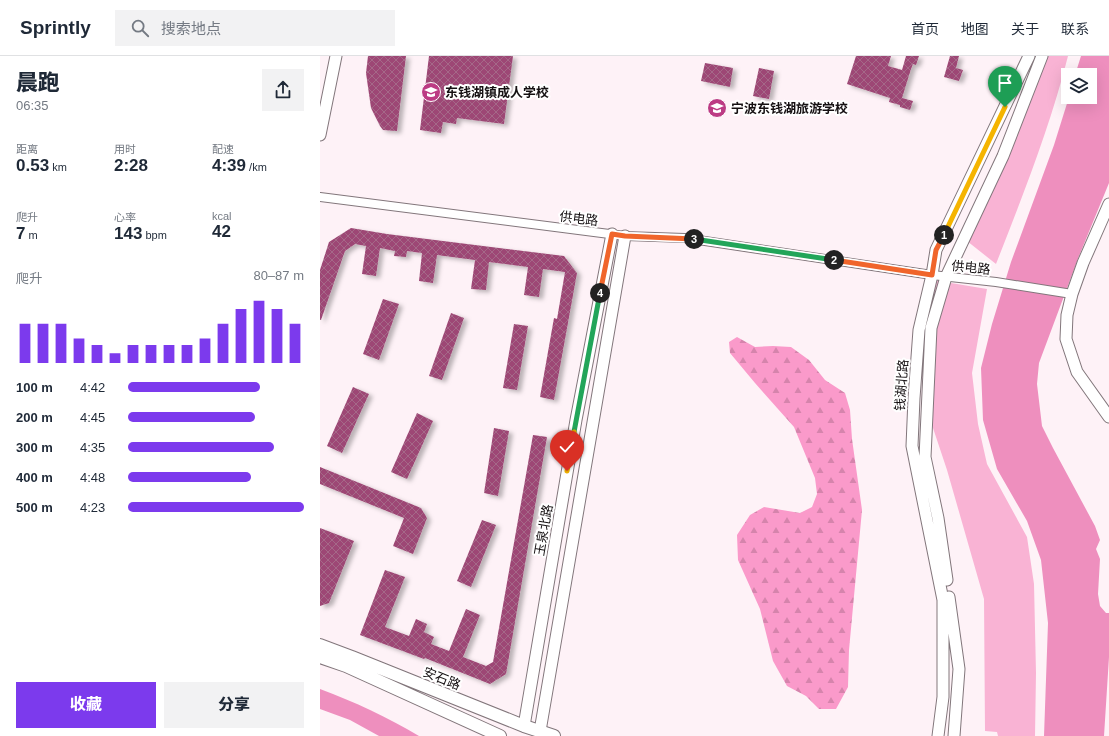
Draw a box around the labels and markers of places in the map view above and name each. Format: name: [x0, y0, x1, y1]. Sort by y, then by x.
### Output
pin: [988, 66, 1022, 107]
school or university icon: 东钱湖镇成人学校: [420, 81, 442, 103]
place label: 东钱湖镇成人学校: [445, 85, 549, 100]
school or university icon: 宁波东钱湖旅游学校: [706, 97, 728, 119]
place label: 宁波东钱湖旅游学校: [731, 101, 848, 116]
pin: 1: [934, 225, 954, 245]
pin: 3: [684, 229, 704, 249]
pin: 2: [824, 250, 844, 270]
pin: 4: [590, 283, 610, 303]
pin: [550, 430, 584, 471]

